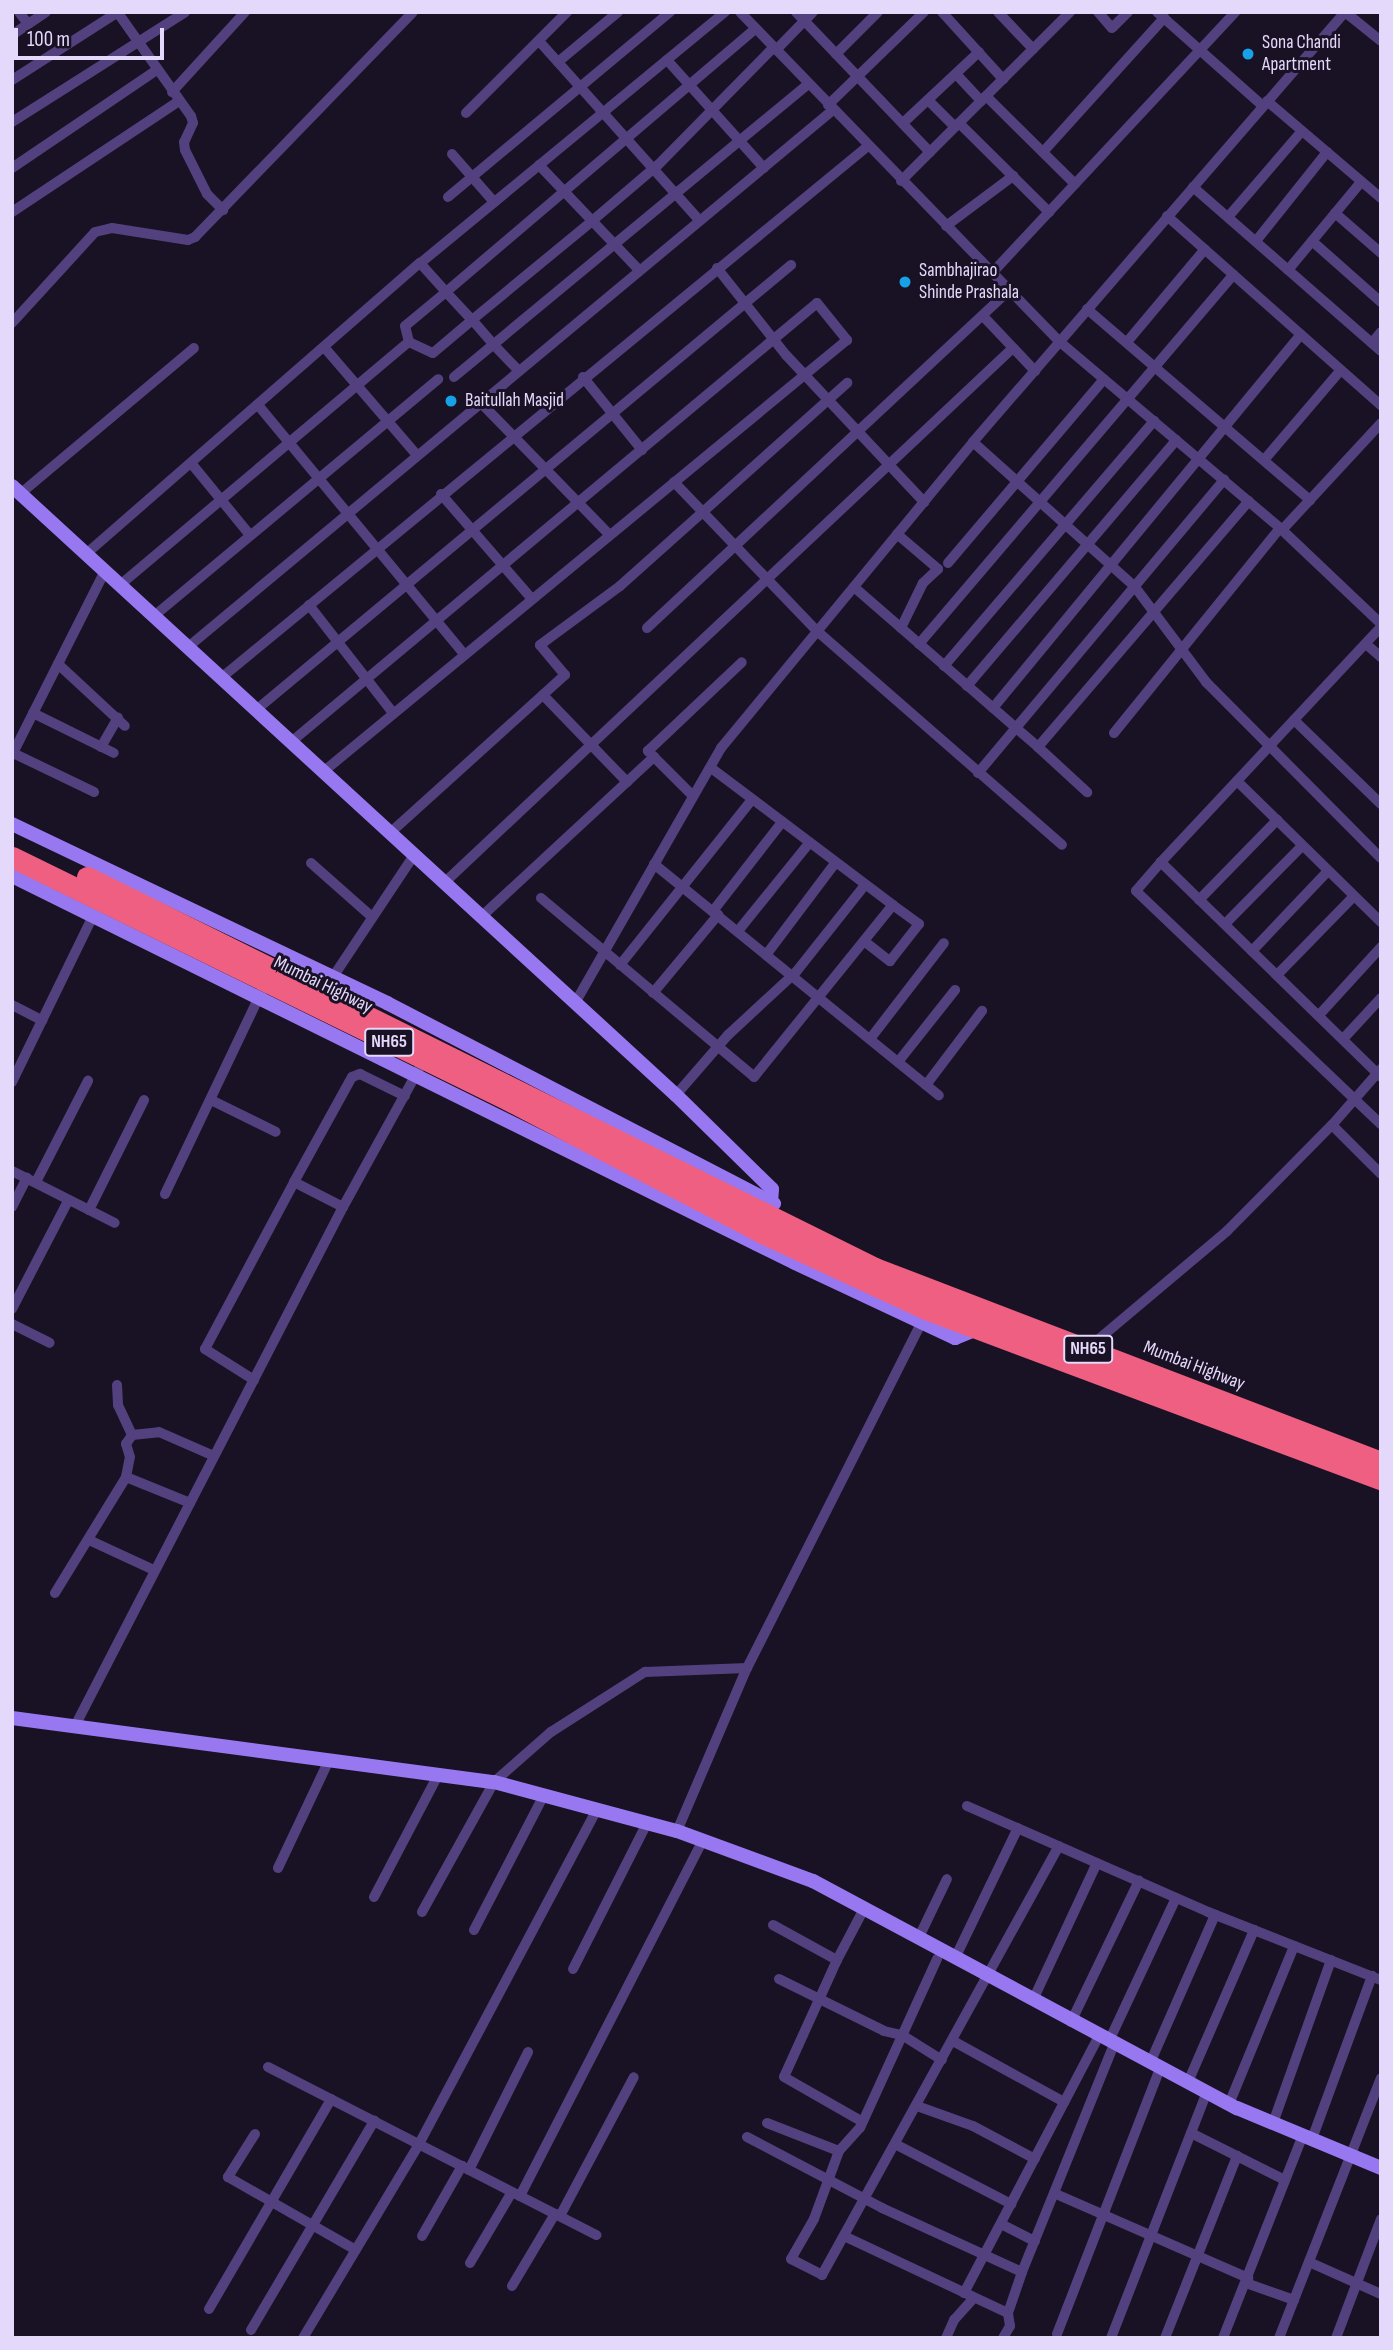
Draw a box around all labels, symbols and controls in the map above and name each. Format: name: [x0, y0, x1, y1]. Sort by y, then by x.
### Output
scale bar: [18, 14, 168, 58]
text: 100 m: [27, 27, 70, 52]
place label: Sona Chandi Apartment: [1262, 32, 1341, 76]
marker: Sona Chandi Apartment: [1240, 46, 1256, 62]
place label: Sambhajirao Shinde Prashala: [919, 260, 1019, 304]
marker: Sambhajirao Shinde Prashala: [897, 274, 913, 290]
place label: Baitullah Masjid: [465, 390, 564, 412]
marker: Baitullah Masjid: [443, 393, 459, 409]
street label: Mumbai Highway: [270, 951, 376, 1019]
road number: NH65: [363, 1028, 415, 1056]
road number: NH65: [1062, 1334, 1114, 1364]
street label: Mumbai Highway: [1140, 1336, 1248, 1396]

